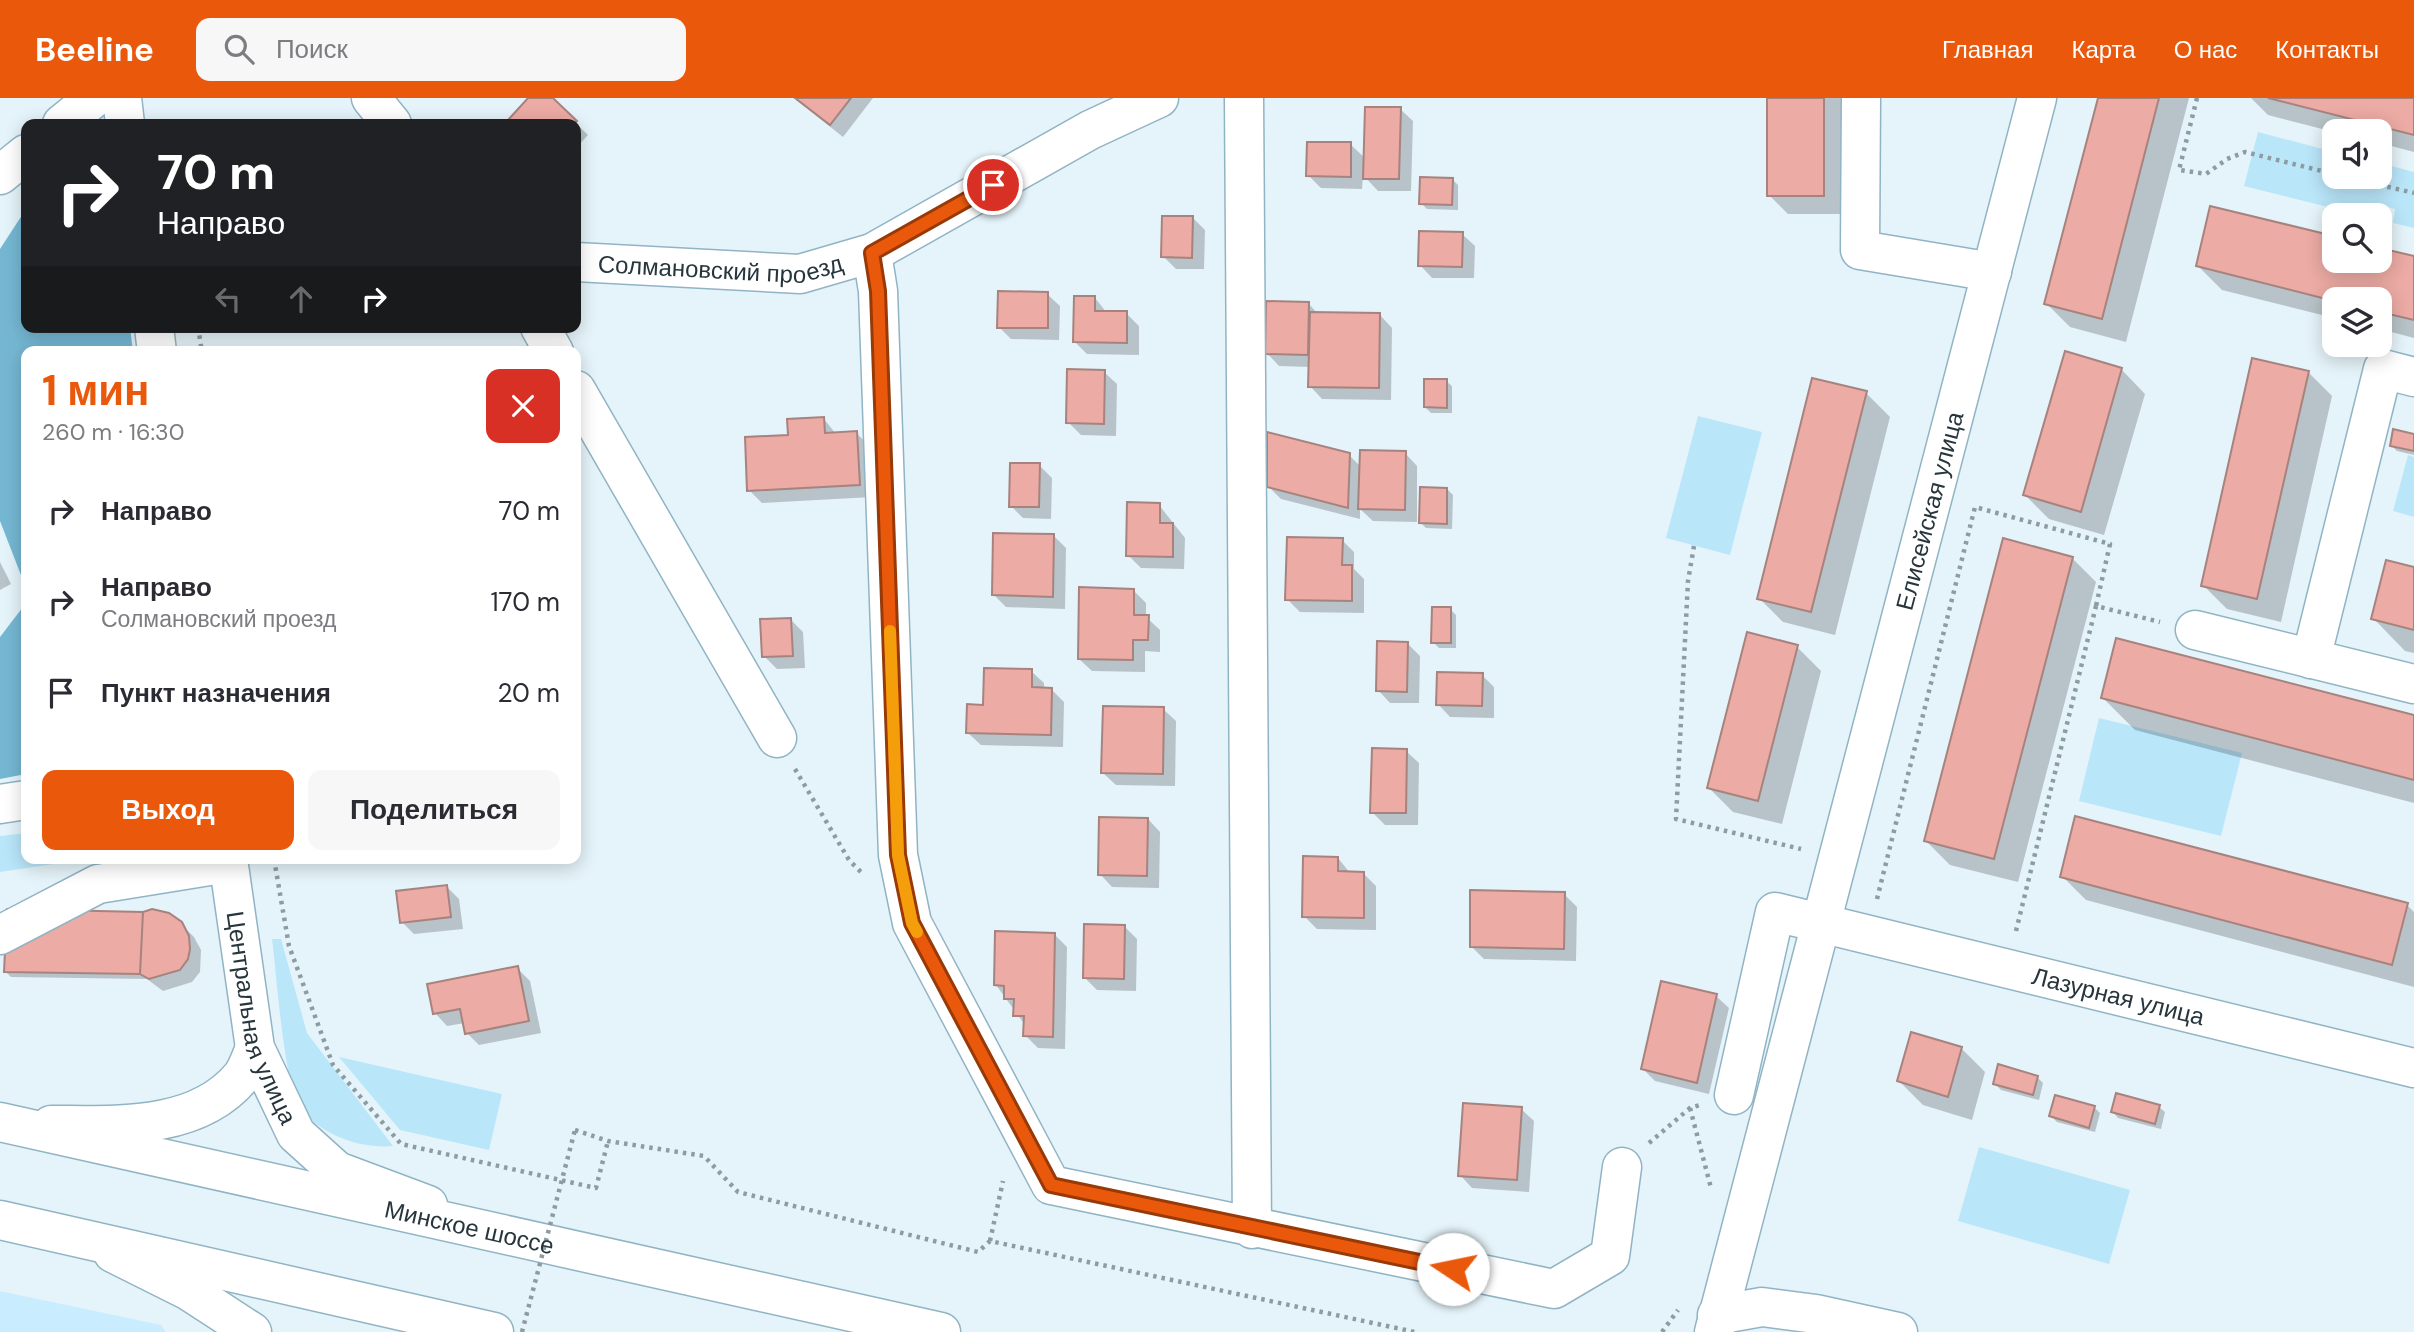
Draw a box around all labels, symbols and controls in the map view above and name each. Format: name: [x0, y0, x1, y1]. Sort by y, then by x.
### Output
search box: [196, 18, 686, 81]
text: Beeline: [35, 28, 154, 71]
icon: search: [220, 30, 258, 68]
text: Поиск: [276, 32, 348, 66]
text: Главная: [1942, 34, 2033, 65]
text: Карта: [2071, 34, 2136, 65]
text: О нас: [2174, 34, 2237, 65]
text: Контакты: [2275, 34, 2379, 65]
map controls: [2322, 119, 2392, 357]
button: sound: [2322, 119, 2392, 189]
text: 70 m: [157, 140, 275, 204]
icon: right: [42, 147, 133, 238]
pin: [963, 155, 1023, 215]
icon: arrive: [974, 166, 1012, 204]
text: Направо: [157, 202, 285, 244]
button: search: [2322, 203, 2392, 273]
street label: Солмановский проезд: [597, 247, 846, 290]
icon: left: [209, 280, 247, 318]
icon: ahead: [282, 280, 320, 318]
icon: right: [355, 280, 393, 318]
button: layers: [2322, 287, 2392, 357]
text: 1 мин: [42, 363, 149, 418]
button: close: [486, 369, 560, 443]
street label: Елисейская улица: [1888, 407, 1970, 613]
text: 260 m · 16:30: [42, 417, 184, 447]
icon: right: [42, 492, 80, 530]
text: Направо: [101, 494, 212, 528]
text: 70 m: [499, 494, 560, 528]
text: Направо: [101, 570, 212, 604]
icon: right: [42, 583, 80, 621]
text: 170 m: [491, 585, 560, 619]
text: Солмановский проезд: [101, 604, 337, 634]
icon: arrive: [42, 674, 80, 712]
text: Пункт назначения: [101, 676, 331, 710]
text: 20 m: [497, 676, 560, 710]
button: Выход: [42, 770, 294, 850]
button: Поделиться: [308, 770, 560, 850]
street label: Центральная улица: [220, 909, 305, 1130]
street label: Лазурная улица: [2029, 960, 2209, 1032]
street label: Минское шоссе: [382, 1193, 557, 1261]
position arrow: [1416, 1232, 1490, 1306]

